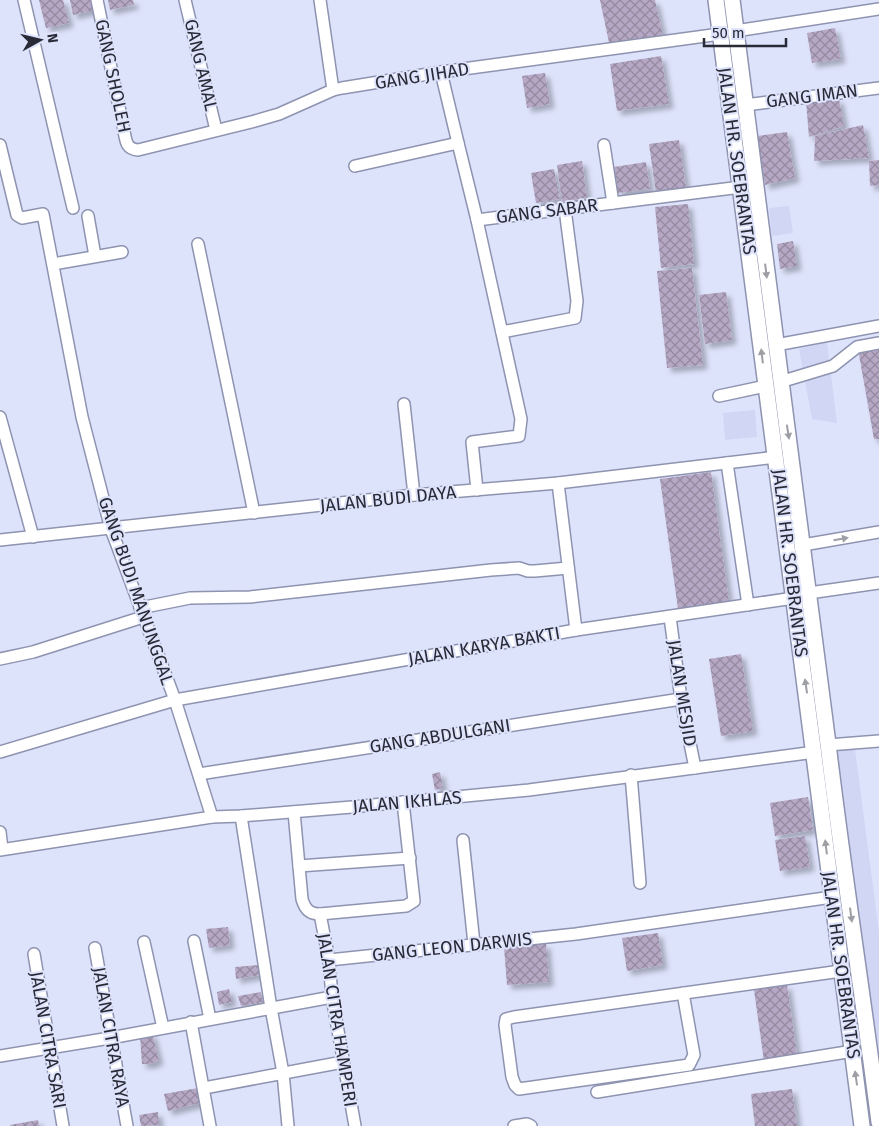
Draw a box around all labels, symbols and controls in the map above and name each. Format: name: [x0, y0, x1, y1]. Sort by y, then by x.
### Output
north arrow: [15, 15, 65, 65]
scale bar: [704, 15, 786, 47]
street label: GANG SHOLEH: [90, 17, 136, 135]
street label: GANG AMAL: [180, 17, 222, 113]
text: 50 m: [712, 24, 745, 42]
text: N: [43, 32, 61, 44]
street label: GANG JIHAD: [373, 58, 471, 94]
street label: JALAN HR. SOEBRANTAS: [713, 66, 761, 256]
street label: GANG IMAN: [765, 79, 859, 113]
street label: GANG SABAR: [495, 194, 599, 228]
one-way arrow: [762, 264, 770, 280]
one-way arrow: [758, 348, 766, 364]
one-way arrow: [784, 425, 792, 441]
street label: JALAN HR. SOEBRANTAS: [768, 468, 812, 658]
street label: JALAN BUDI DAYA: [319, 481, 458, 517]
street label: GANG BUDI MANUNGGAL: [93, 494, 179, 688]
one-way arrow: [833, 534, 849, 542]
street label: JALAN KARYA BAKTI: [406, 622, 562, 670]
street label: JALAN MESJID: [663, 638, 701, 748]
one-way arrow: [802, 678, 810, 694]
street label: GANG ABDULGANI: [368, 714, 512, 758]
street label: JALAN IKHLAS: [352, 786, 463, 818]
one-way arrow: [822, 839, 830, 855]
street label: JALAN HR. SOEBRANTAS: [817, 870, 865, 1060]
one-way arrow: [847, 907, 855, 923]
street label: GANG LEON DARWIS: [371, 928, 533, 966]
street label: JALAN CITRA HAMPERI: [312, 932, 362, 1108]
street label: JALAN CITRA RAYA: [88, 965, 134, 1110]
street label: JALAN CITRA SARI: [25, 970, 71, 1110]
one-way arrow: [852, 1069, 860, 1085]

